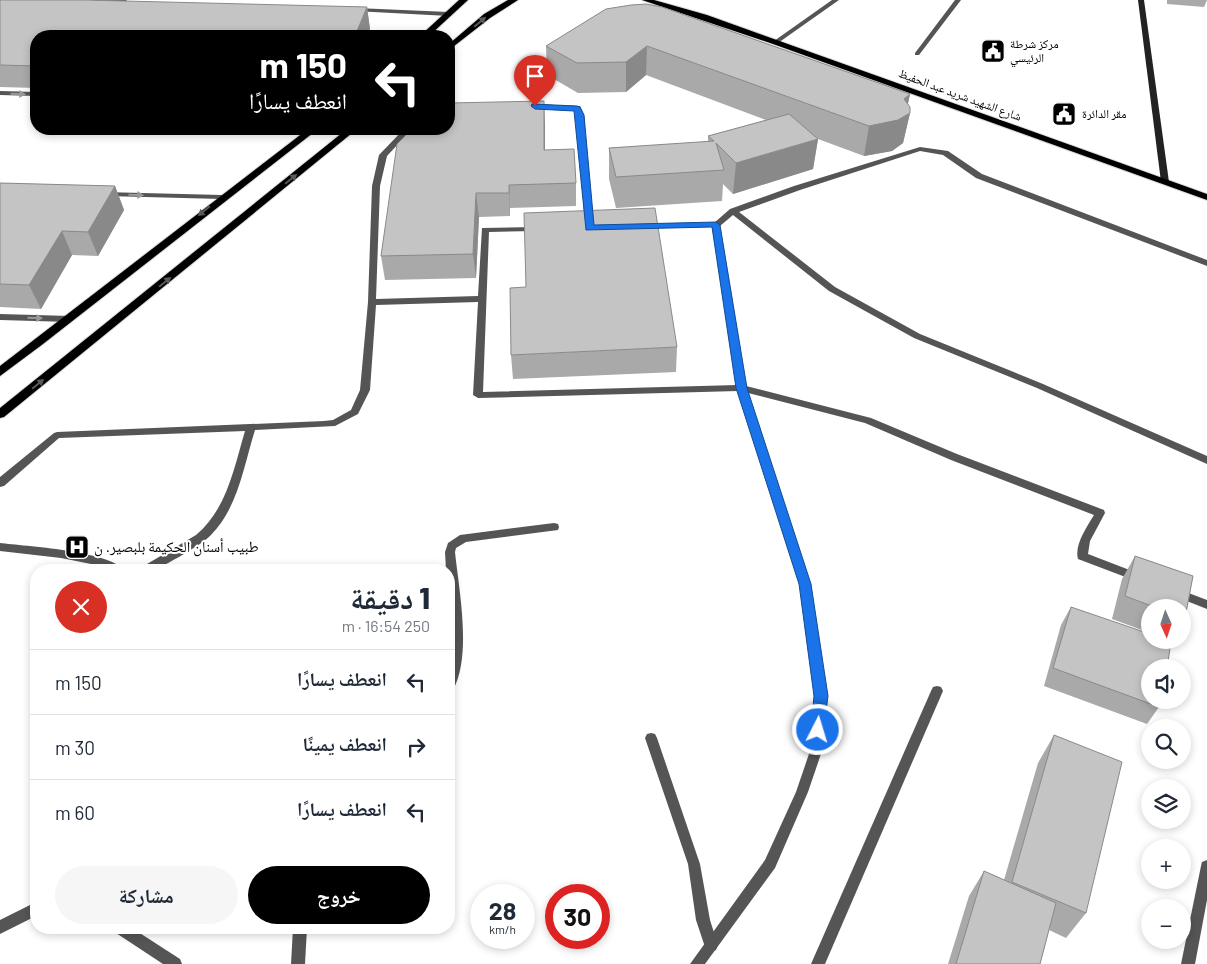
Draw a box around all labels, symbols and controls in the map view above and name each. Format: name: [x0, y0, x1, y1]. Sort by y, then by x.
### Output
one-way arrow: [473, 16, 486, 27]
place label: مركز شرطة الرئيسي: [1010, 36, 1059, 68]
public building icon: مركز شرطة الرئيسي: [980, 38, 1006, 64]
text: 150 m: [260, 43, 347, 85]
icon: left: [365, 50, 430, 115]
pin: [514, 55, 556, 106]
icon: arrive: [521, 62, 549, 90]
street label: شارع الشهيد شريد عبد الحفيظ: [896, 65, 1024, 125]
text: انعطف يسارًا: [249, 87, 347, 113]
one-way arrow: [10, 90, 26, 98]
public building icon: مقر الدائرة: [1051, 101, 1077, 127]
place label: مقر الدائرة: [1082, 106, 1126, 120]
one-way arrow: [284, 174, 297, 185]
one-way arrow: [128, 191, 144, 199]
one-way arrow: [198, 205, 211, 216]
one-way arrow: [158, 277, 171, 288]
one-way arrow: [27, 314, 43, 322]
one-way arrow: [31, 378, 44, 389]
hospital icon: طبيب أسنان الحكيمة بلبصير. ن: [64, 534, 90, 560]
place label: طبيب أسنان الحكيمة بلبصير. ن: [94, 537, 259, 557]
text: 1 دقيقة: [350, 579, 430, 615]
button: close: [55, 581, 107, 633]
north arrow: [1141, 599, 1191, 649]
map controls: [1141, 599, 1191, 949]
text: 250 m · 16:54: [342, 616, 430, 635]
button: sound: [1141, 659, 1191, 709]
text: انعطف يسارًا: [297, 667, 387, 690]
icon: left: [402, 668, 430, 696]
text: 150 m: [55, 671, 102, 694]
position arrow: [791, 703, 843, 755]
button: search: [1141, 719, 1191, 769]
text: انعطف يمينًا: [303, 732, 387, 755]
icon: right: [402, 733, 430, 761]
text: 30 m: [55, 736, 95, 759]
button: layers: [1141, 779, 1191, 829]
text: انعطف يسارًا: [297, 797, 387, 820]
icon: left: [402, 798, 430, 826]
text: 60 m: [55, 801, 95, 824]
button: +: [1141, 839, 1191, 889]
button: مشاركة: [55, 866, 238, 924]
button: خروج: [248, 866, 430, 924]
speed limit sign: 30: [545, 884, 610, 949]
text: 28: [489, 895, 516, 925]
button: −: [1141, 899, 1191, 949]
text: km/h: [489, 922, 516, 936]

